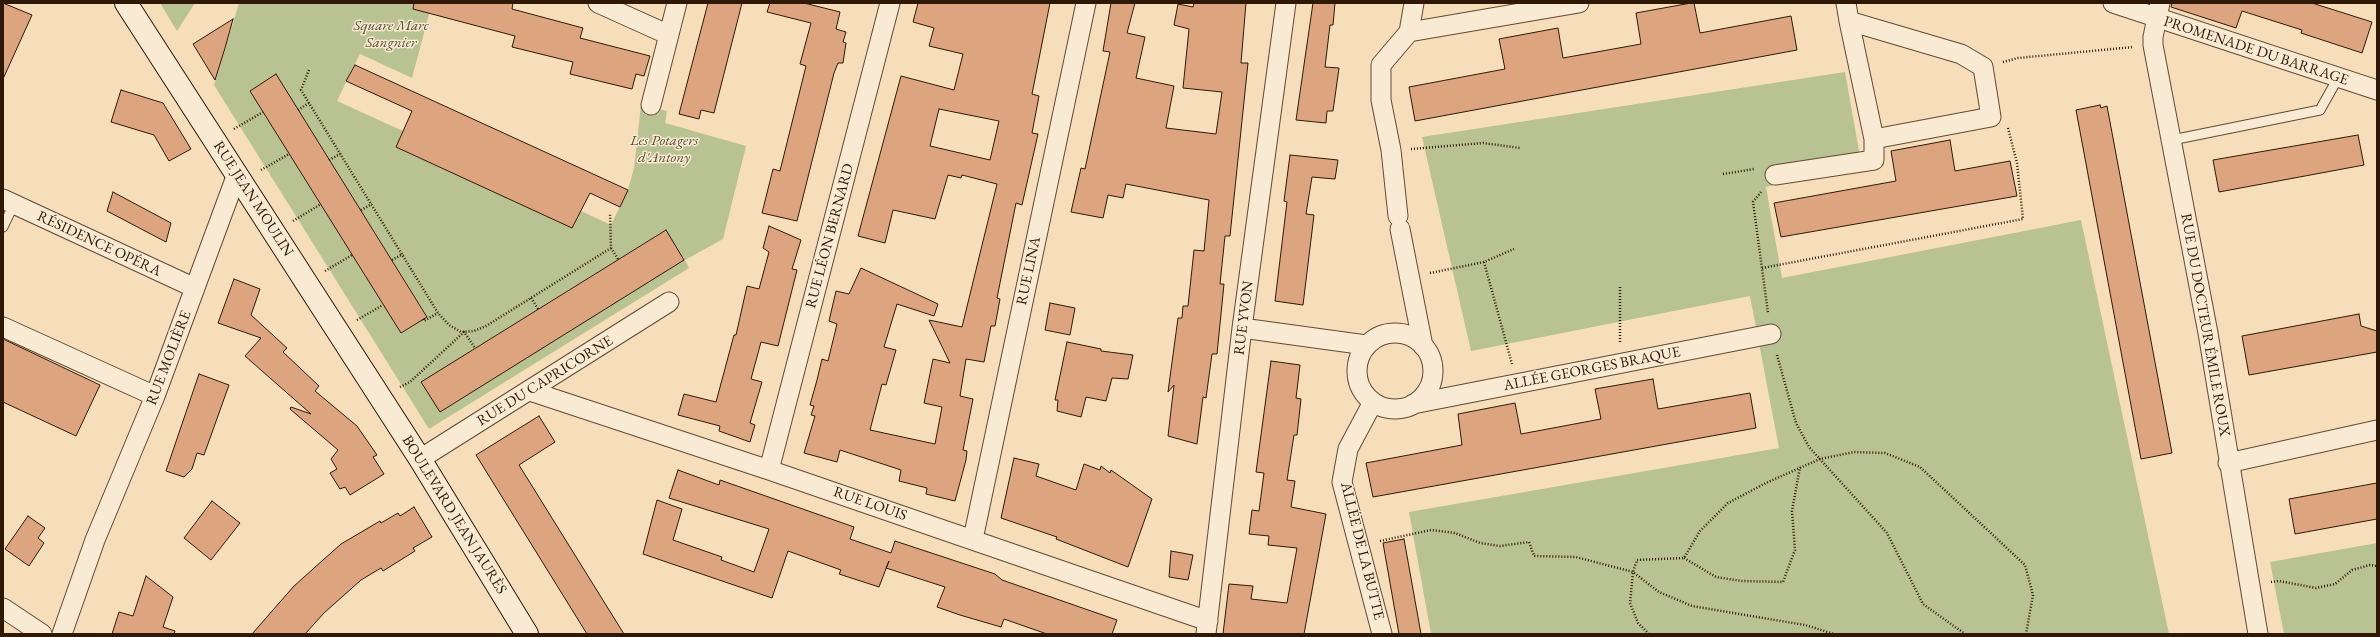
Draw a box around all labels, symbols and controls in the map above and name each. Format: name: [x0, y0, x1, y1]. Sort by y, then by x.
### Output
street label: PROMENADE DU BARRAGE: [2161, 13, 2351, 89]
park label: Square Marc Sangnier: [354, 17, 428, 52]
park label: Les Potagers d'Antony: [630, 132, 698, 167]
street label: RUE JEAN MOULIN: [209, 138, 297, 260]
street label: RUE LÉON BERNARD: [802, 162, 858, 310]
street label: RÉSIDENCE OPÉRA: [34, 207, 164, 281]
street label: RUE DU DOCTEUR ÉMILE ROUX: [2176, 212, 2234, 438]
street label: RUE LINA: [1013, 235, 1045, 307]
street label: RUE YVON: [1231, 280, 1257, 356]
street label: RUE MOLIÈRE: [143, 308, 195, 408]
street label: RUE DU CAPRICORNE: [474, 332, 616, 430]
street label: ALLÉE GEORGES BRAQUE: [1502, 343, 1682, 395]
street label: BOULEVARD JEAN JAURÈS: [398, 432, 510, 598]
street label: ALLÉE DE LA BUTTE: [1336, 480, 1388, 622]
street label: RUE LOUIS: [831, 483, 909, 525]

